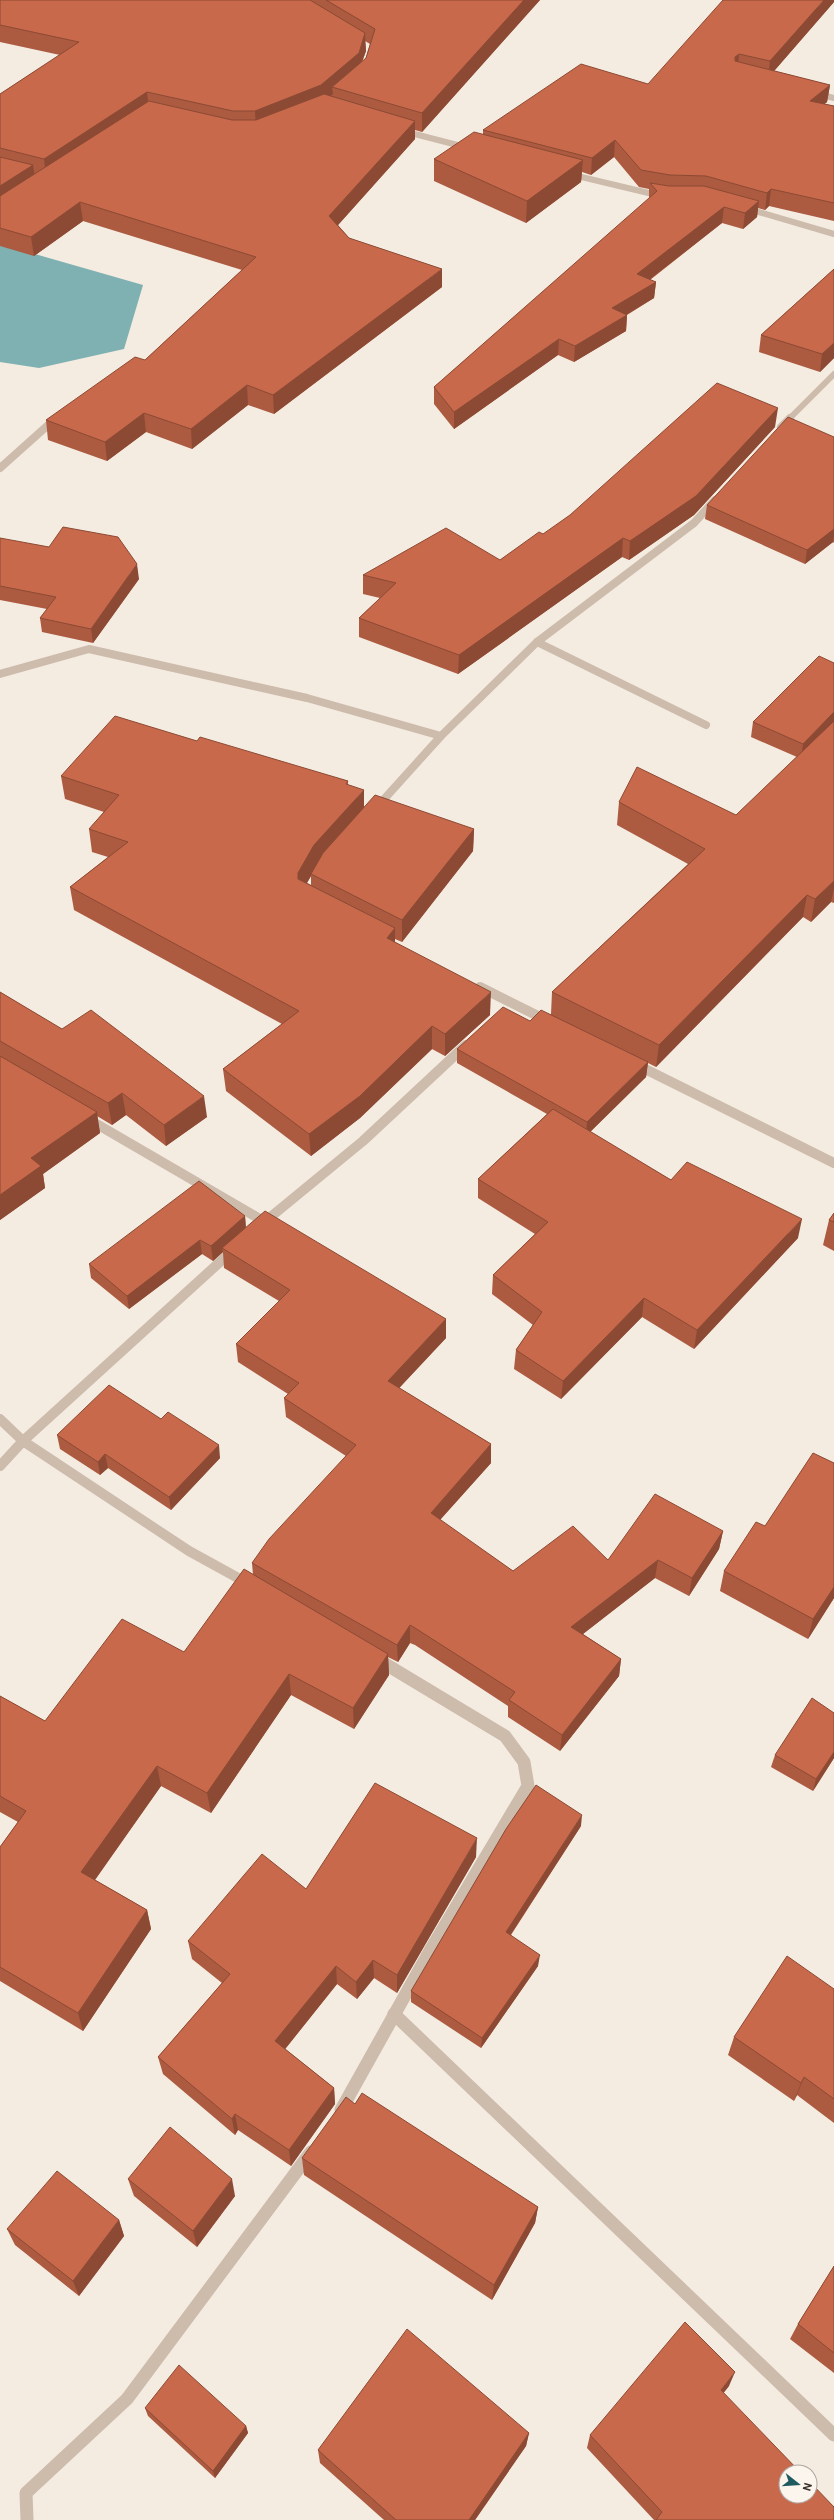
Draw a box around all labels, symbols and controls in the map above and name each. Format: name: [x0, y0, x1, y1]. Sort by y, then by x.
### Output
north arrow: [778, 2464, 818, 2504]
text: N: [800, 2481, 814, 2493]

